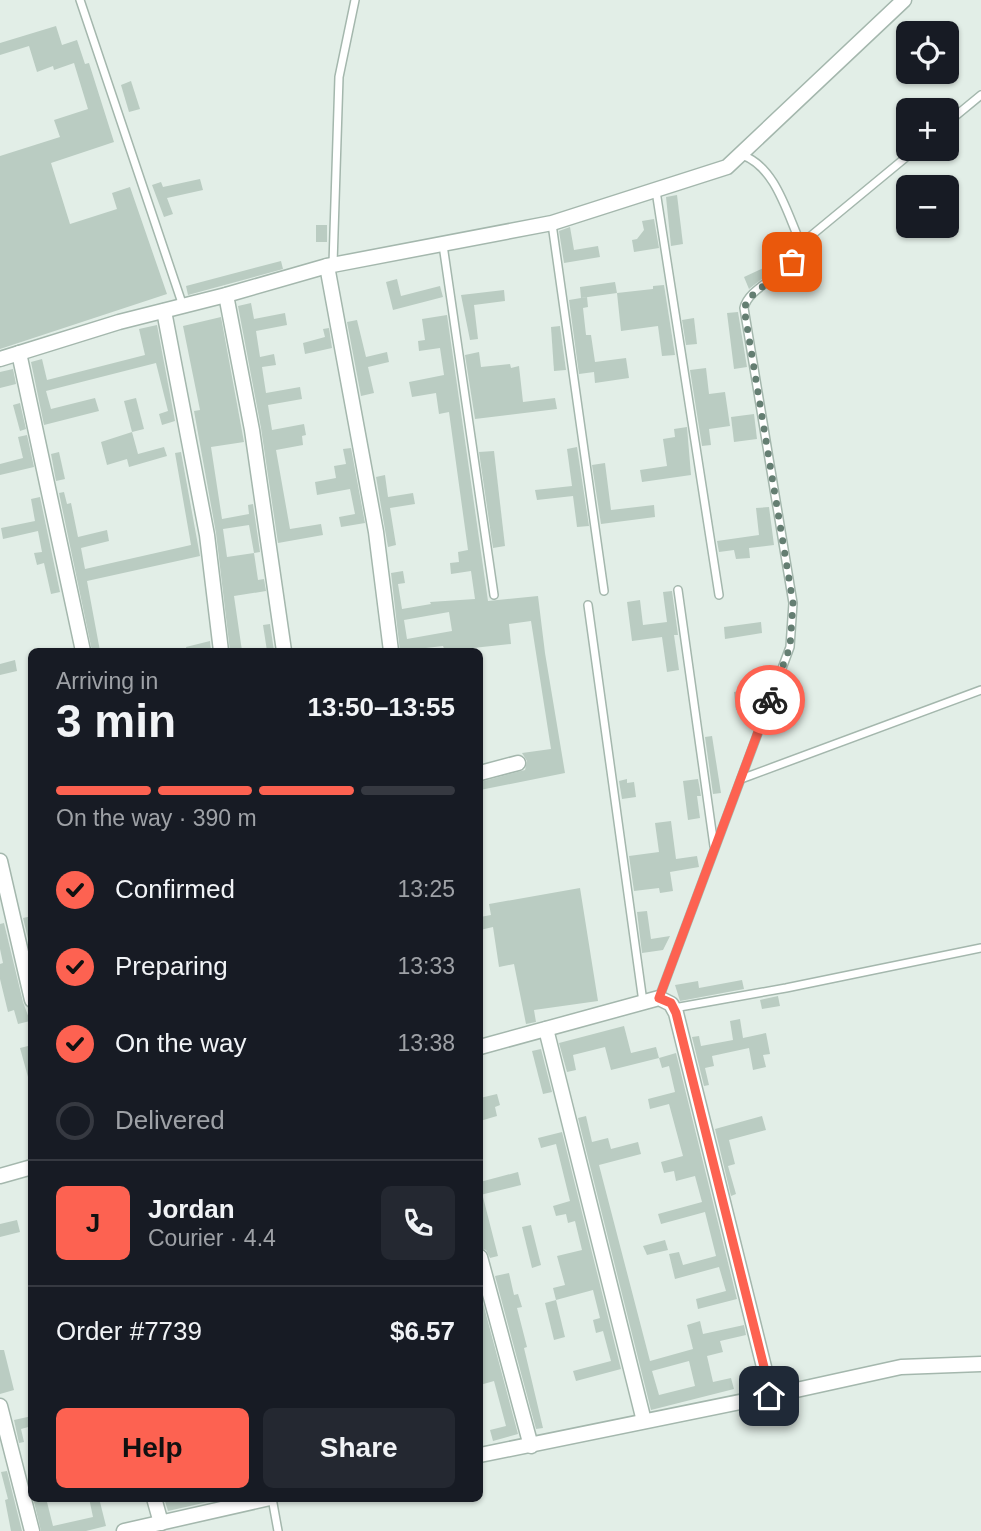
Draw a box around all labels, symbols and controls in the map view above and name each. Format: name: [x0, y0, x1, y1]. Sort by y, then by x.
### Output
map controls: [896, 21, 959, 238]
button: locate: [896, 21, 959, 84]
button: +: [896, 98, 959, 161]
button: −: [896, 175, 959, 238]
pin: [762, 232, 822, 292]
icon: bag: [773, 243, 811, 281]
courier: [735, 665, 805, 735]
text: Arriving in: [56, 668, 158, 694]
icon: bike: [751, 681, 789, 719]
text: 13:50–13:55: [308, 692, 455, 722]
text: 3 min: [56, 695, 176, 747]
text: On the way · 390 m: [56, 805, 257, 831]
icon: check: [56, 871, 94, 909]
text: Confirmed: [115, 874, 235, 904]
text: 13:25: [397, 876, 455, 902]
icon: check: [56, 948, 94, 986]
text: Preparing: [115, 951, 228, 981]
text: 13:33: [397, 953, 455, 979]
icon: check: [56, 1025, 94, 1063]
text: On the way: [115, 1028, 247, 1058]
text: 13:38: [397, 1030, 455, 1056]
text: Delivered: [115, 1105, 225, 1135]
button: phone: [381, 1186, 455, 1260]
text: Jordan: [148, 1194, 235, 1224]
text: J: [86, 1208, 100, 1238]
text: Courier · 4.4: [148, 1225, 276, 1251]
text: Order #7739: [56, 1316, 202, 1346]
text: $6.57: [390, 1316, 455, 1346]
pin: [739, 1366, 799, 1426]
icon: home: [750, 1377, 788, 1415]
button: Help: [56, 1408, 249, 1488]
button: Share: [263, 1408, 455, 1488]

